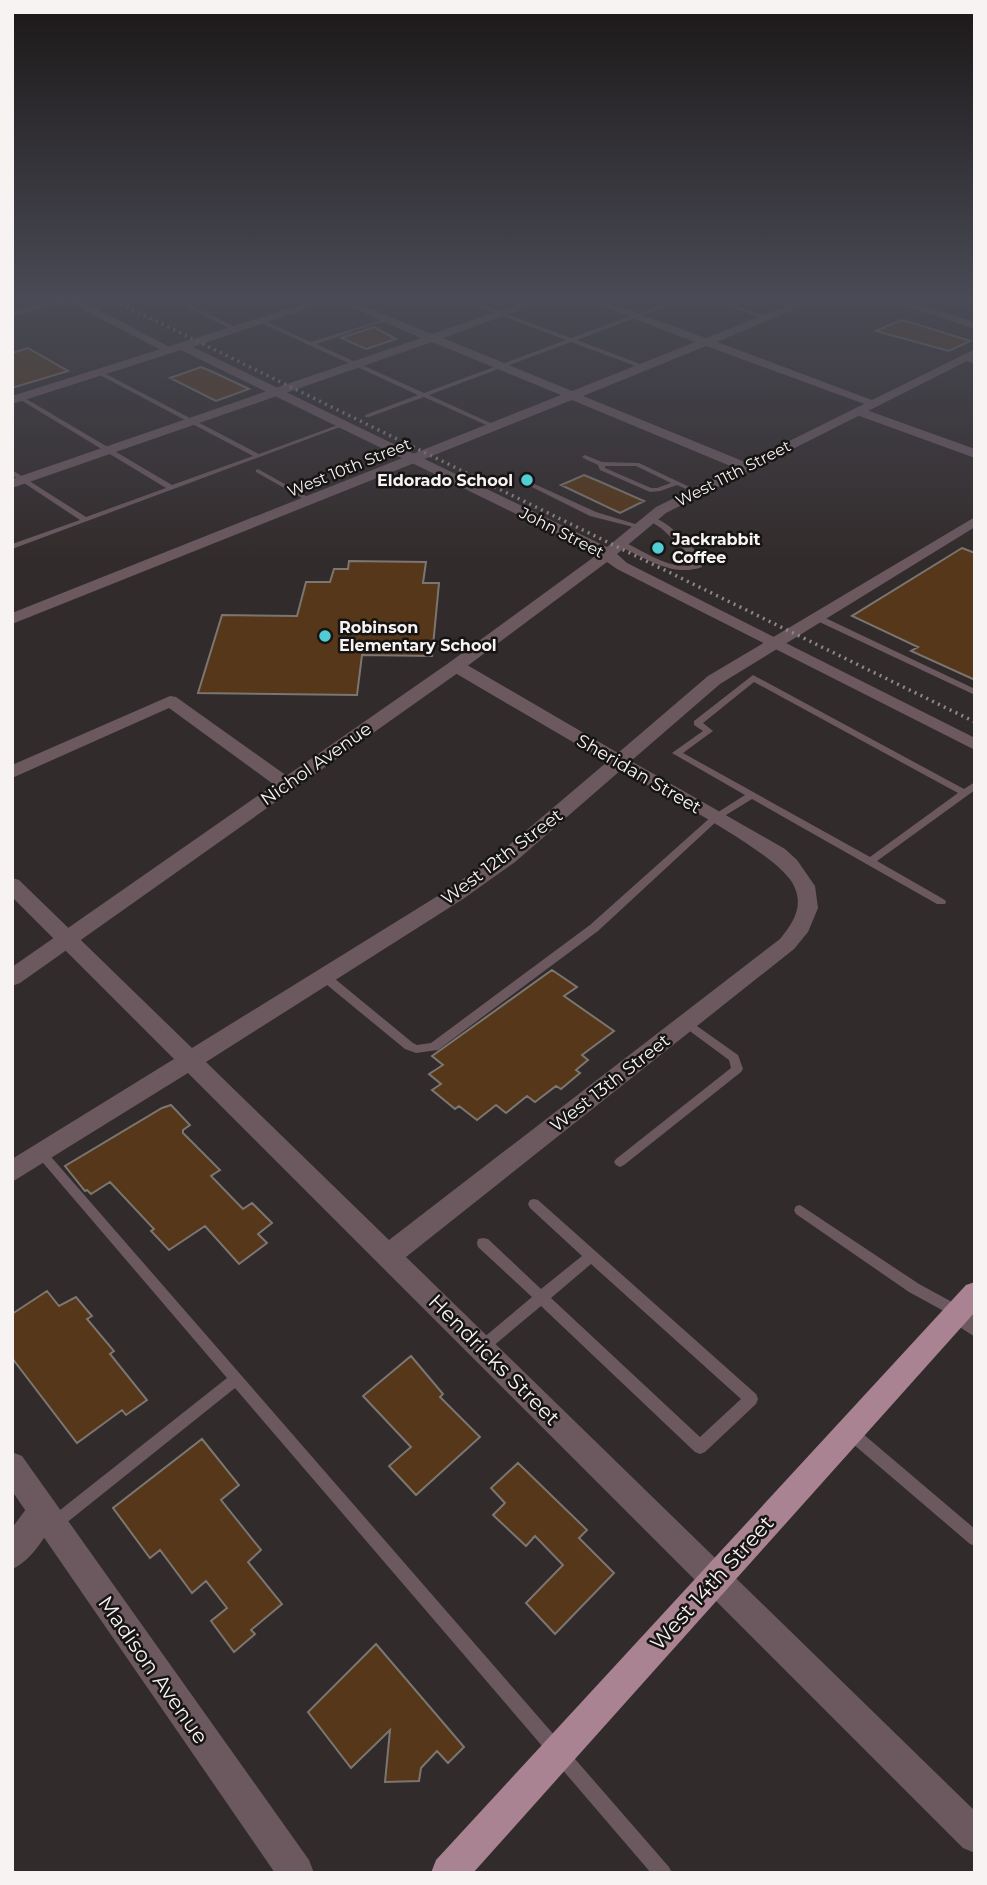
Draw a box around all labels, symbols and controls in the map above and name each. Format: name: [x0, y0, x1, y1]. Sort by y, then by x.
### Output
street label: West 10th Street: [285, 434, 414, 501]
street label: West 11th Street: [673, 436, 794, 511]
place label: Eldorado School: [377, 471, 513, 490]
marker: Eldorado School: [519, 472, 535, 488]
street label: John Street: [515, 503, 608, 562]
place label: Jackrabbit Coffee: [671, 530, 760, 567]
marker: Jackrabbit Coffee: [650, 540, 666, 556]
place label: Robinson Elementary School: [339, 618, 497, 655]
marker: Robinson Elementary School: [317, 628, 333, 644]
street label: Nichol Avenue: [256, 718, 376, 810]
street label: Sheridan Street: [573, 729, 705, 819]
street label: West 12th Street: [437, 804, 567, 910]
street label: West 13th Street: [546, 1029, 674, 1137]
street label: Hendricks Street: [424, 1289, 565, 1430]
street label: West 14th Street: [645, 1510, 779, 1655]
street label: Madison Avenue: [93, 1591, 214, 1748]

